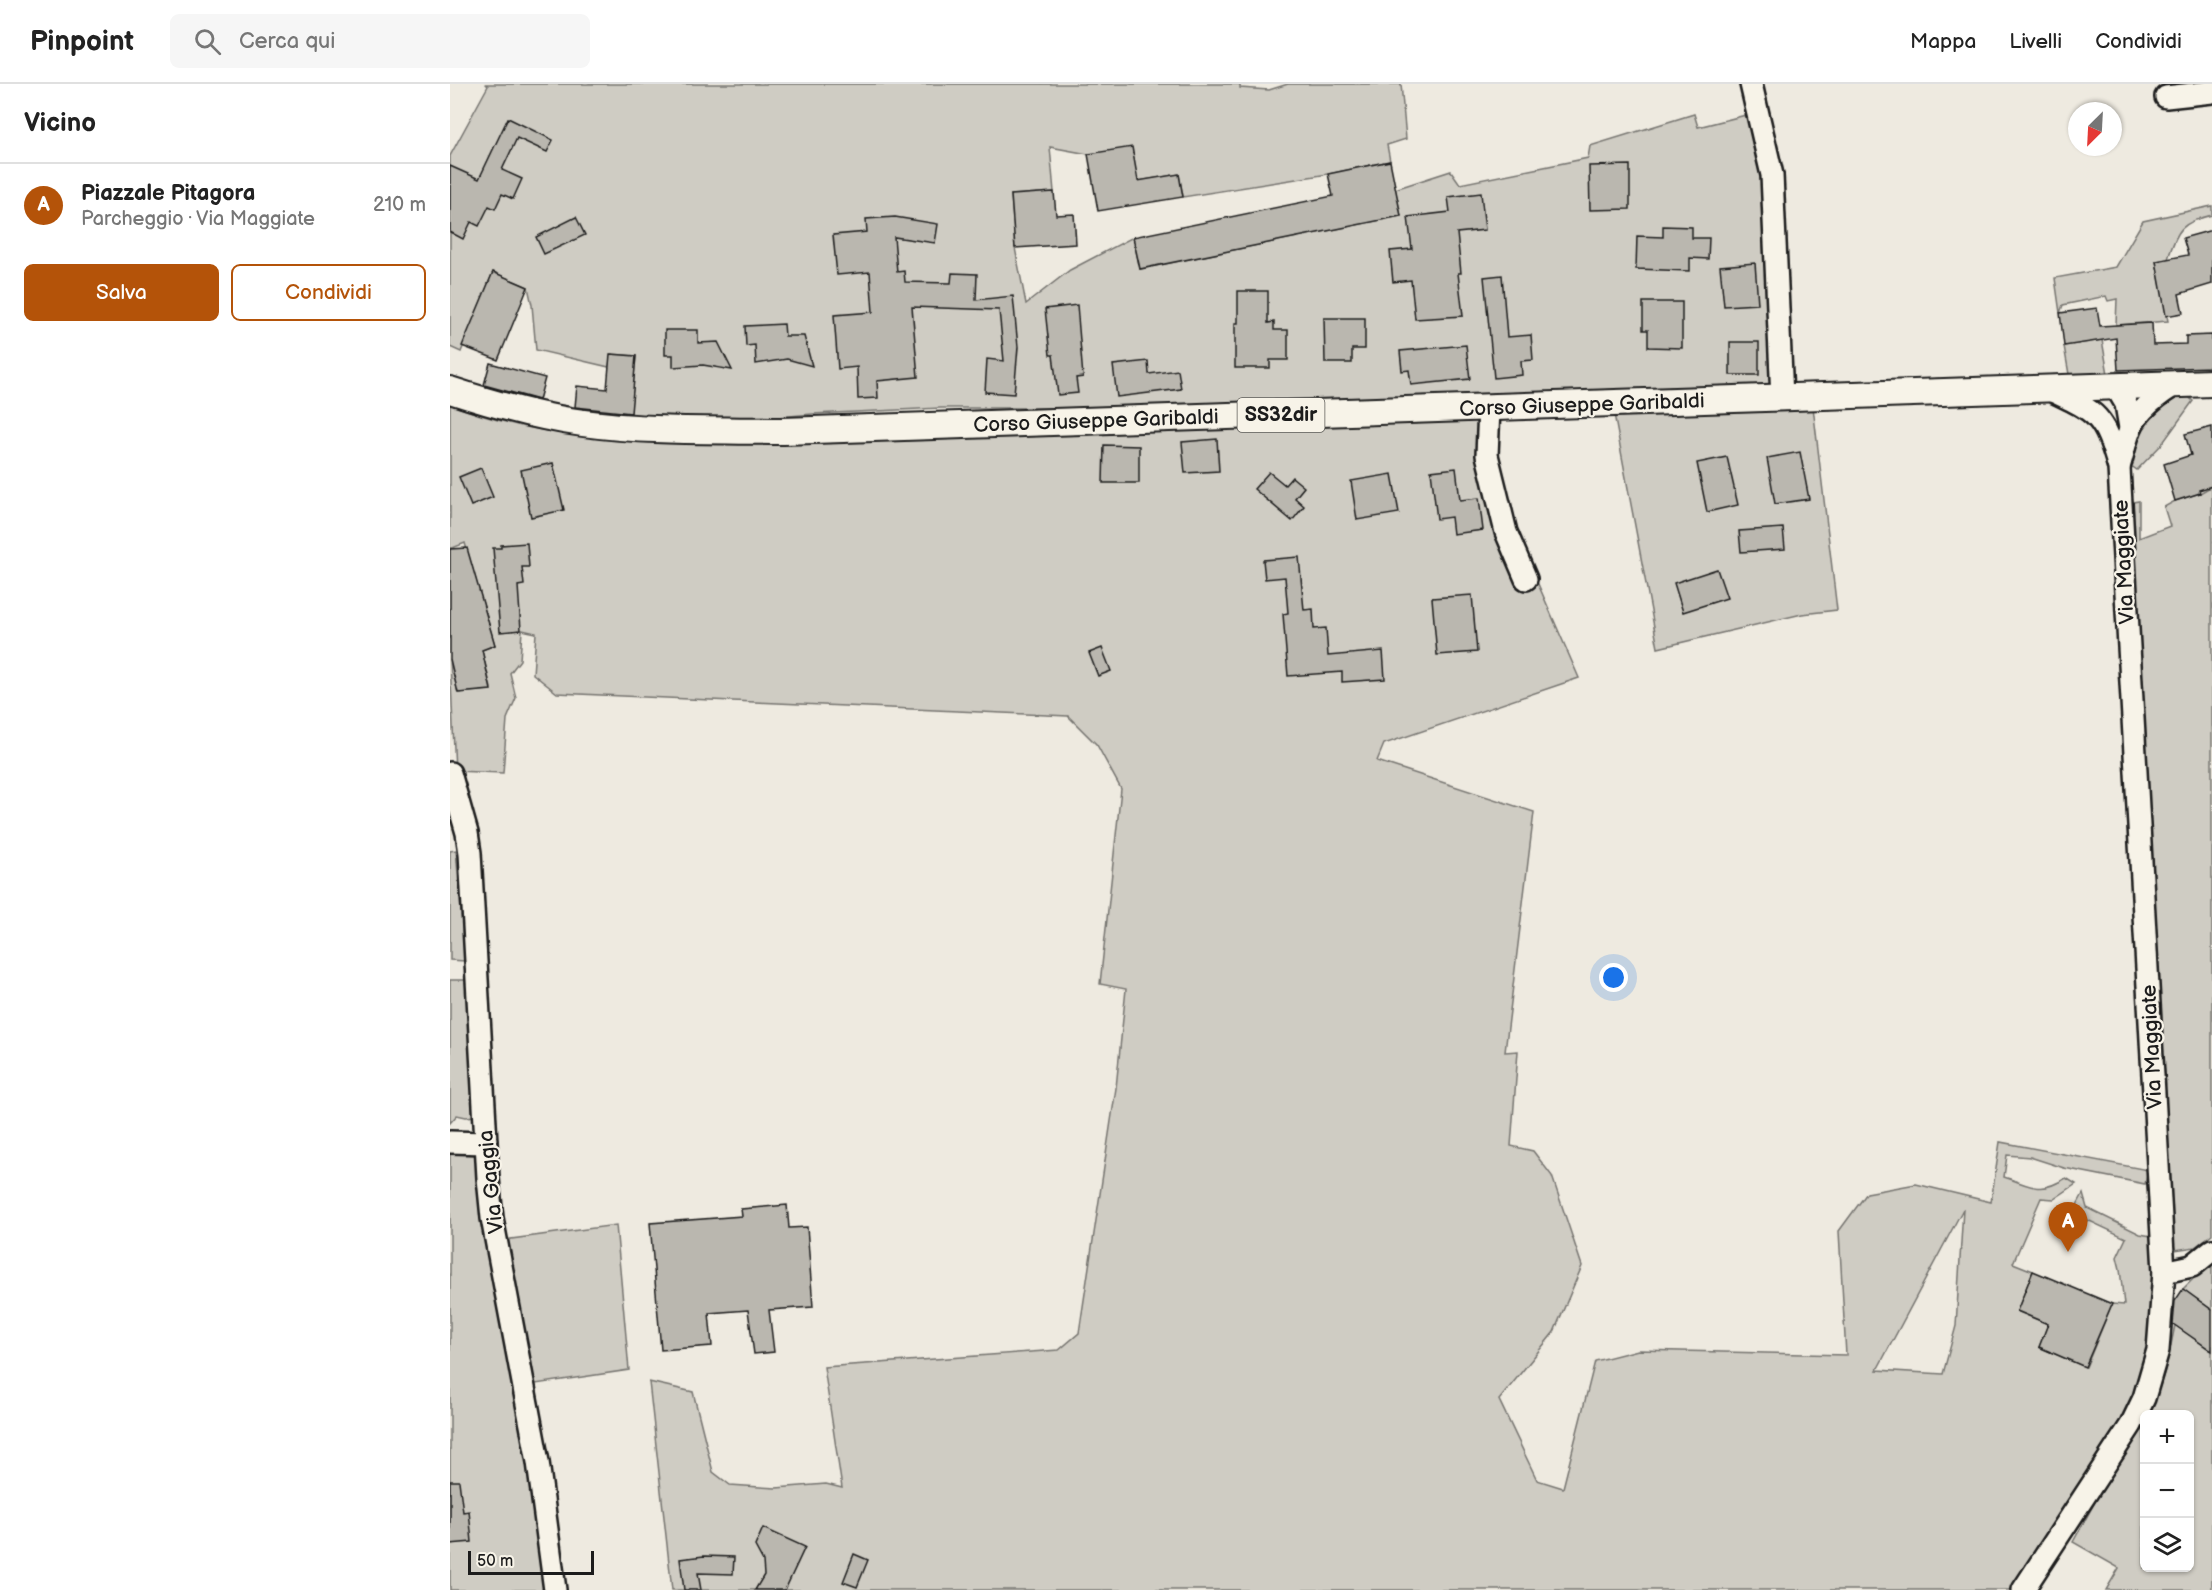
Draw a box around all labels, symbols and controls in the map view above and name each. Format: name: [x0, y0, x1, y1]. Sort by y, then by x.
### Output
search box: [170, 14, 590, 68]
text: Pinpoint: [30, 25, 134, 58]
icon: search: [191, 25, 224, 58]
text: Cerca qui: [239, 28, 335, 55]
text: Mappa: [1910, 29, 1976, 54]
text: Livelli: [2009, 29, 2062, 54]
text: Condividi: [2095, 29, 2182, 54]
north arrow: [2068, 102, 2122, 156]
text: Vicino: [24, 108, 96, 139]
text: Piazzale Pitagora: [81, 180, 255, 207]
text: A: [37, 193, 50, 217]
text: 210 m: [373, 193, 426, 217]
text: Parcheggio · Via Maggiate: [81, 207, 315, 231]
button: Salva: [24, 264, 219, 321]
button: Condividi: [231, 264, 426, 321]
street label: Corso Giuseppe Garibaldi: [1459, 388, 1705, 422]
road number: SS32dir: [1238, 398, 1324, 432]
street label: Corso Giuseppe Garibaldi: [973, 404, 1219, 438]
street label: Via Maggiate: [2108, 499, 2140, 625]
your location: [1599, 963, 1628, 992]
street label: Via Maggiate: [2136, 984, 2168, 1110]
street label: Via Gaggia: [473, 1129, 509, 1235]
pin: A: [2048, 1202, 2088, 1252]
map controls: [2140, 1410, 2194, 1572]
button: +: [2140, 1410, 2194, 1464]
button: −: [2140, 1464, 2194, 1518]
button: layers: [2140, 1518, 2194, 1572]
scale bar: [468, 1548, 594, 1576]
text: 50 m: [477, 1552, 513, 1571]

